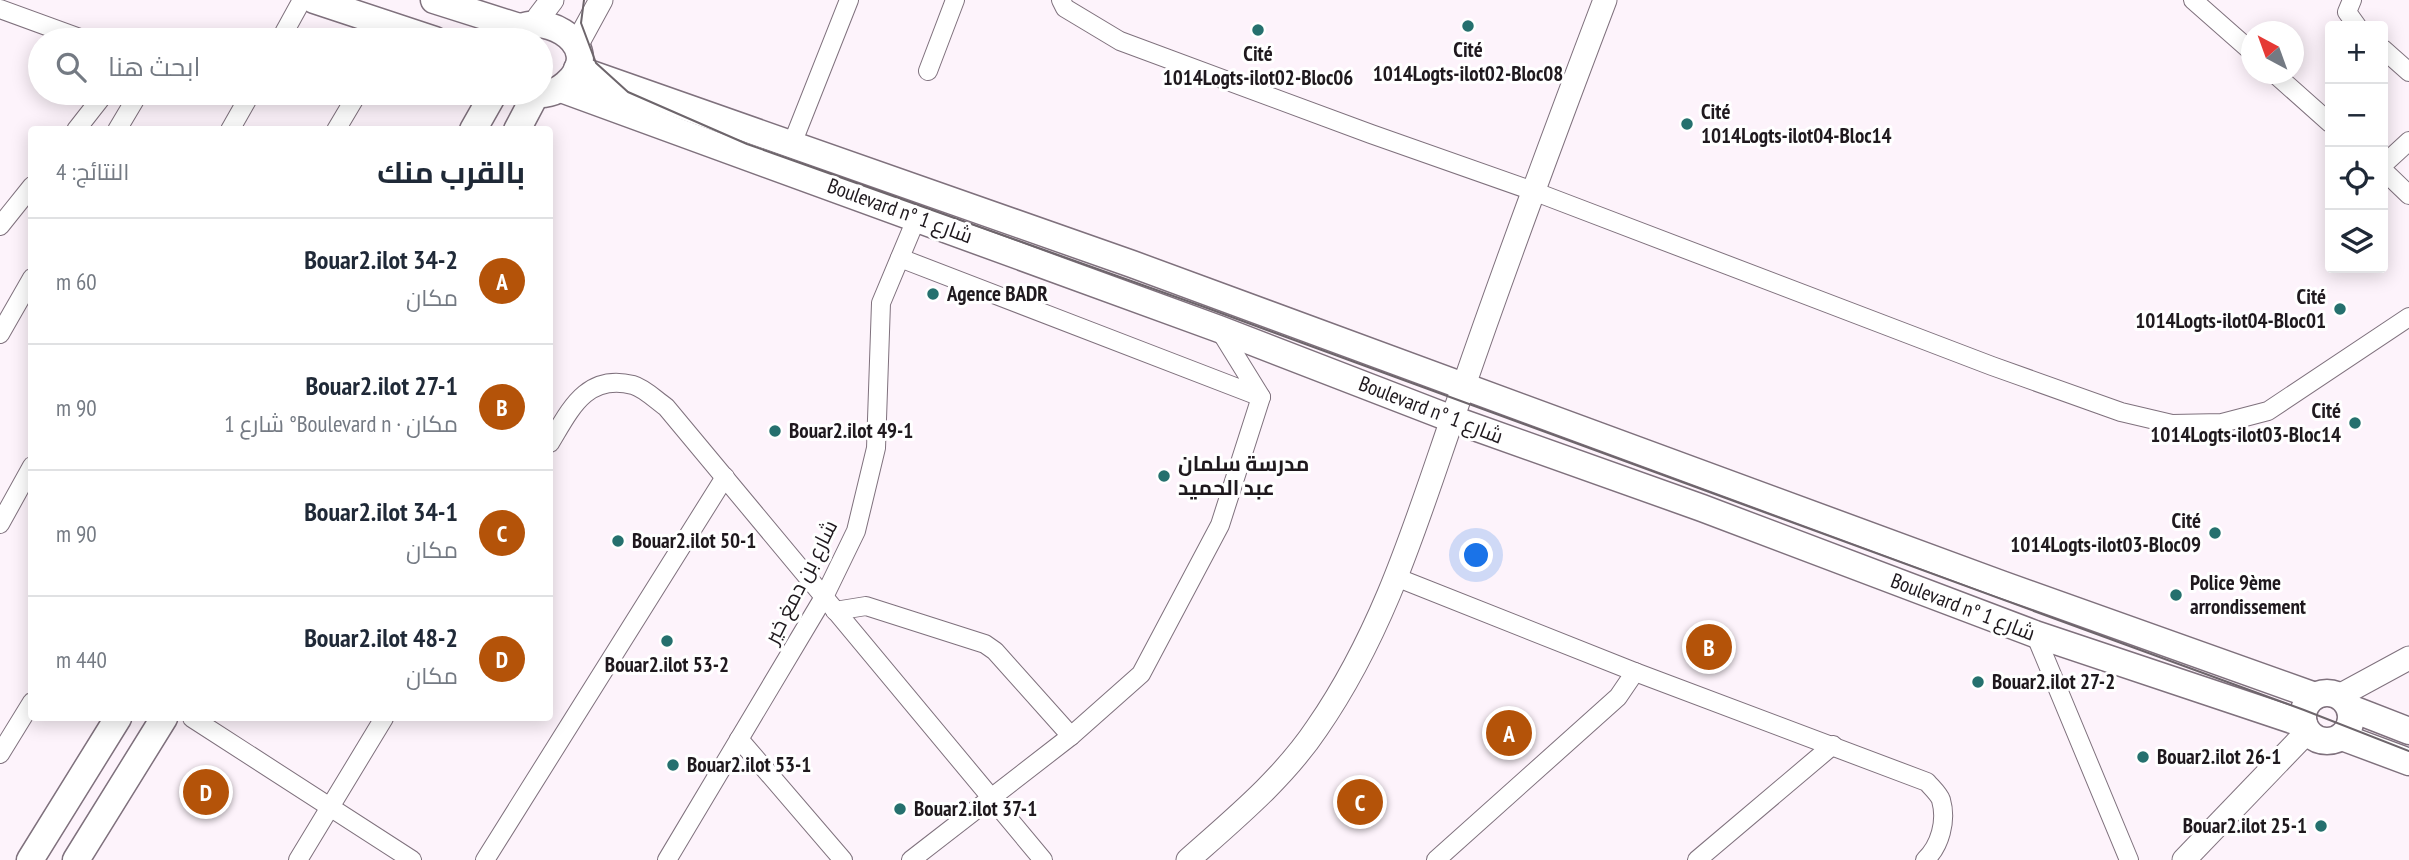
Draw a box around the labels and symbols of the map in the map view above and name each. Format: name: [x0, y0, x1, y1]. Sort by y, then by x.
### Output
marker: Cité 1014Logts-ilot02-Bloc08: [1460, 18, 1476, 34]
north arrow: [2241, 21, 2304, 84]
marker: Cité 1014Logts-ilot02-Bloc06: [1250, 22, 1266, 38]
place label: Cité 1014Logts-ilot02-Bloc08: [1373, 36, 1563, 87]
place label: Cité 1014Logts-ilot02-Bloc06: [1163, 40, 1353, 91]
place label: Cité 1014Logts-ilot04-Bloc14: [1701, 98, 1892, 149]
marker: Cité 1014Logts-ilot04-Bloc14: [1679, 116, 1695, 132]
street label: Boulevard n° شارع 1: [824, 172, 976, 250]
place label: Agence BADR: [946, 280, 1048, 307]
place label: Cité 1014Logts-ilot04-Bloc01: [2135, 283, 2326, 334]
marker: Agence BADR: [925, 286, 941, 302]
marker: Cité 1014Logts-ilot04-Bloc01: [2332, 301, 2348, 317]
street label: Boulevard n° شارع 1: [1355, 370, 1507, 450]
place label: Cité 1014Logts-ilot03-Bloc14: [2150, 397, 2341, 448]
marker: Cité 1014Logts-ilot03-Bloc14: [2347, 415, 2363, 431]
place label: Bouar2.ilot 49-1: [789, 417, 913, 444]
marker: Bouar2.ilot 49-1: [767, 423, 783, 439]
place label: مدرسة سلمان عبد الحميد: [1178, 450, 1310, 501]
marker: مدرسة سلمان عبد الحميد: [1156, 468, 1172, 484]
place label: Cité 1014Logts-ilot03-Bloc09: [2010, 507, 2201, 558]
street label: شارع بن دمغ خير: [757, 515, 844, 650]
marker: Cité 1014Logts-ilot03-Bloc09: [2207, 525, 2223, 541]
place label: Bouar2.ilot 50-1: [632, 527, 756, 554]
marker: Bouar2.ilot 50-1: [610, 533, 626, 549]
your location: [1459, 538, 1493, 572]
street label: Boulevard n° شارع 1: [1887, 567, 2039, 647]
place label: Police 9ème arrondissement: [2190, 569, 2306, 620]
marker: Police 9ème arrondissement: [2168, 587, 2184, 603]
pin: B: [1686, 621, 1732, 673]
marker: Bouar2.ilot 53-2: [659, 633, 675, 649]
place label: Bouar2.ilot 53-2: [605, 651, 729, 678]
place label: Bouar2.ilot 27-2: [1992, 668, 2115, 695]
marker: Bouar2.ilot 27-2: [1970, 674, 1986, 690]
pin: A: [1486, 707, 1532, 759]
place label: Bouar2.ilot 26-1: [2157, 743, 2281, 770]
marker: Bouar2.ilot 26-1: [2135, 749, 2151, 765]
place label: Bouar2.ilot 53-1: [687, 751, 811, 778]
marker: Bouar2.ilot 53-1: [665, 757, 681, 773]
pin: D: [183, 766, 229, 818]
pin: C: [1337, 776, 1383, 828]
place label: Bouar2.ilot 37-1: [914, 795, 1037, 822]
marker: Bouar2.ilot 37-1: [892, 801, 908, 817]
place label: Bouar2.ilot 25-1: [2183, 812, 2307, 839]
marker: Bouar2.ilot 25-1: [2313, 818, 2329, 834]

